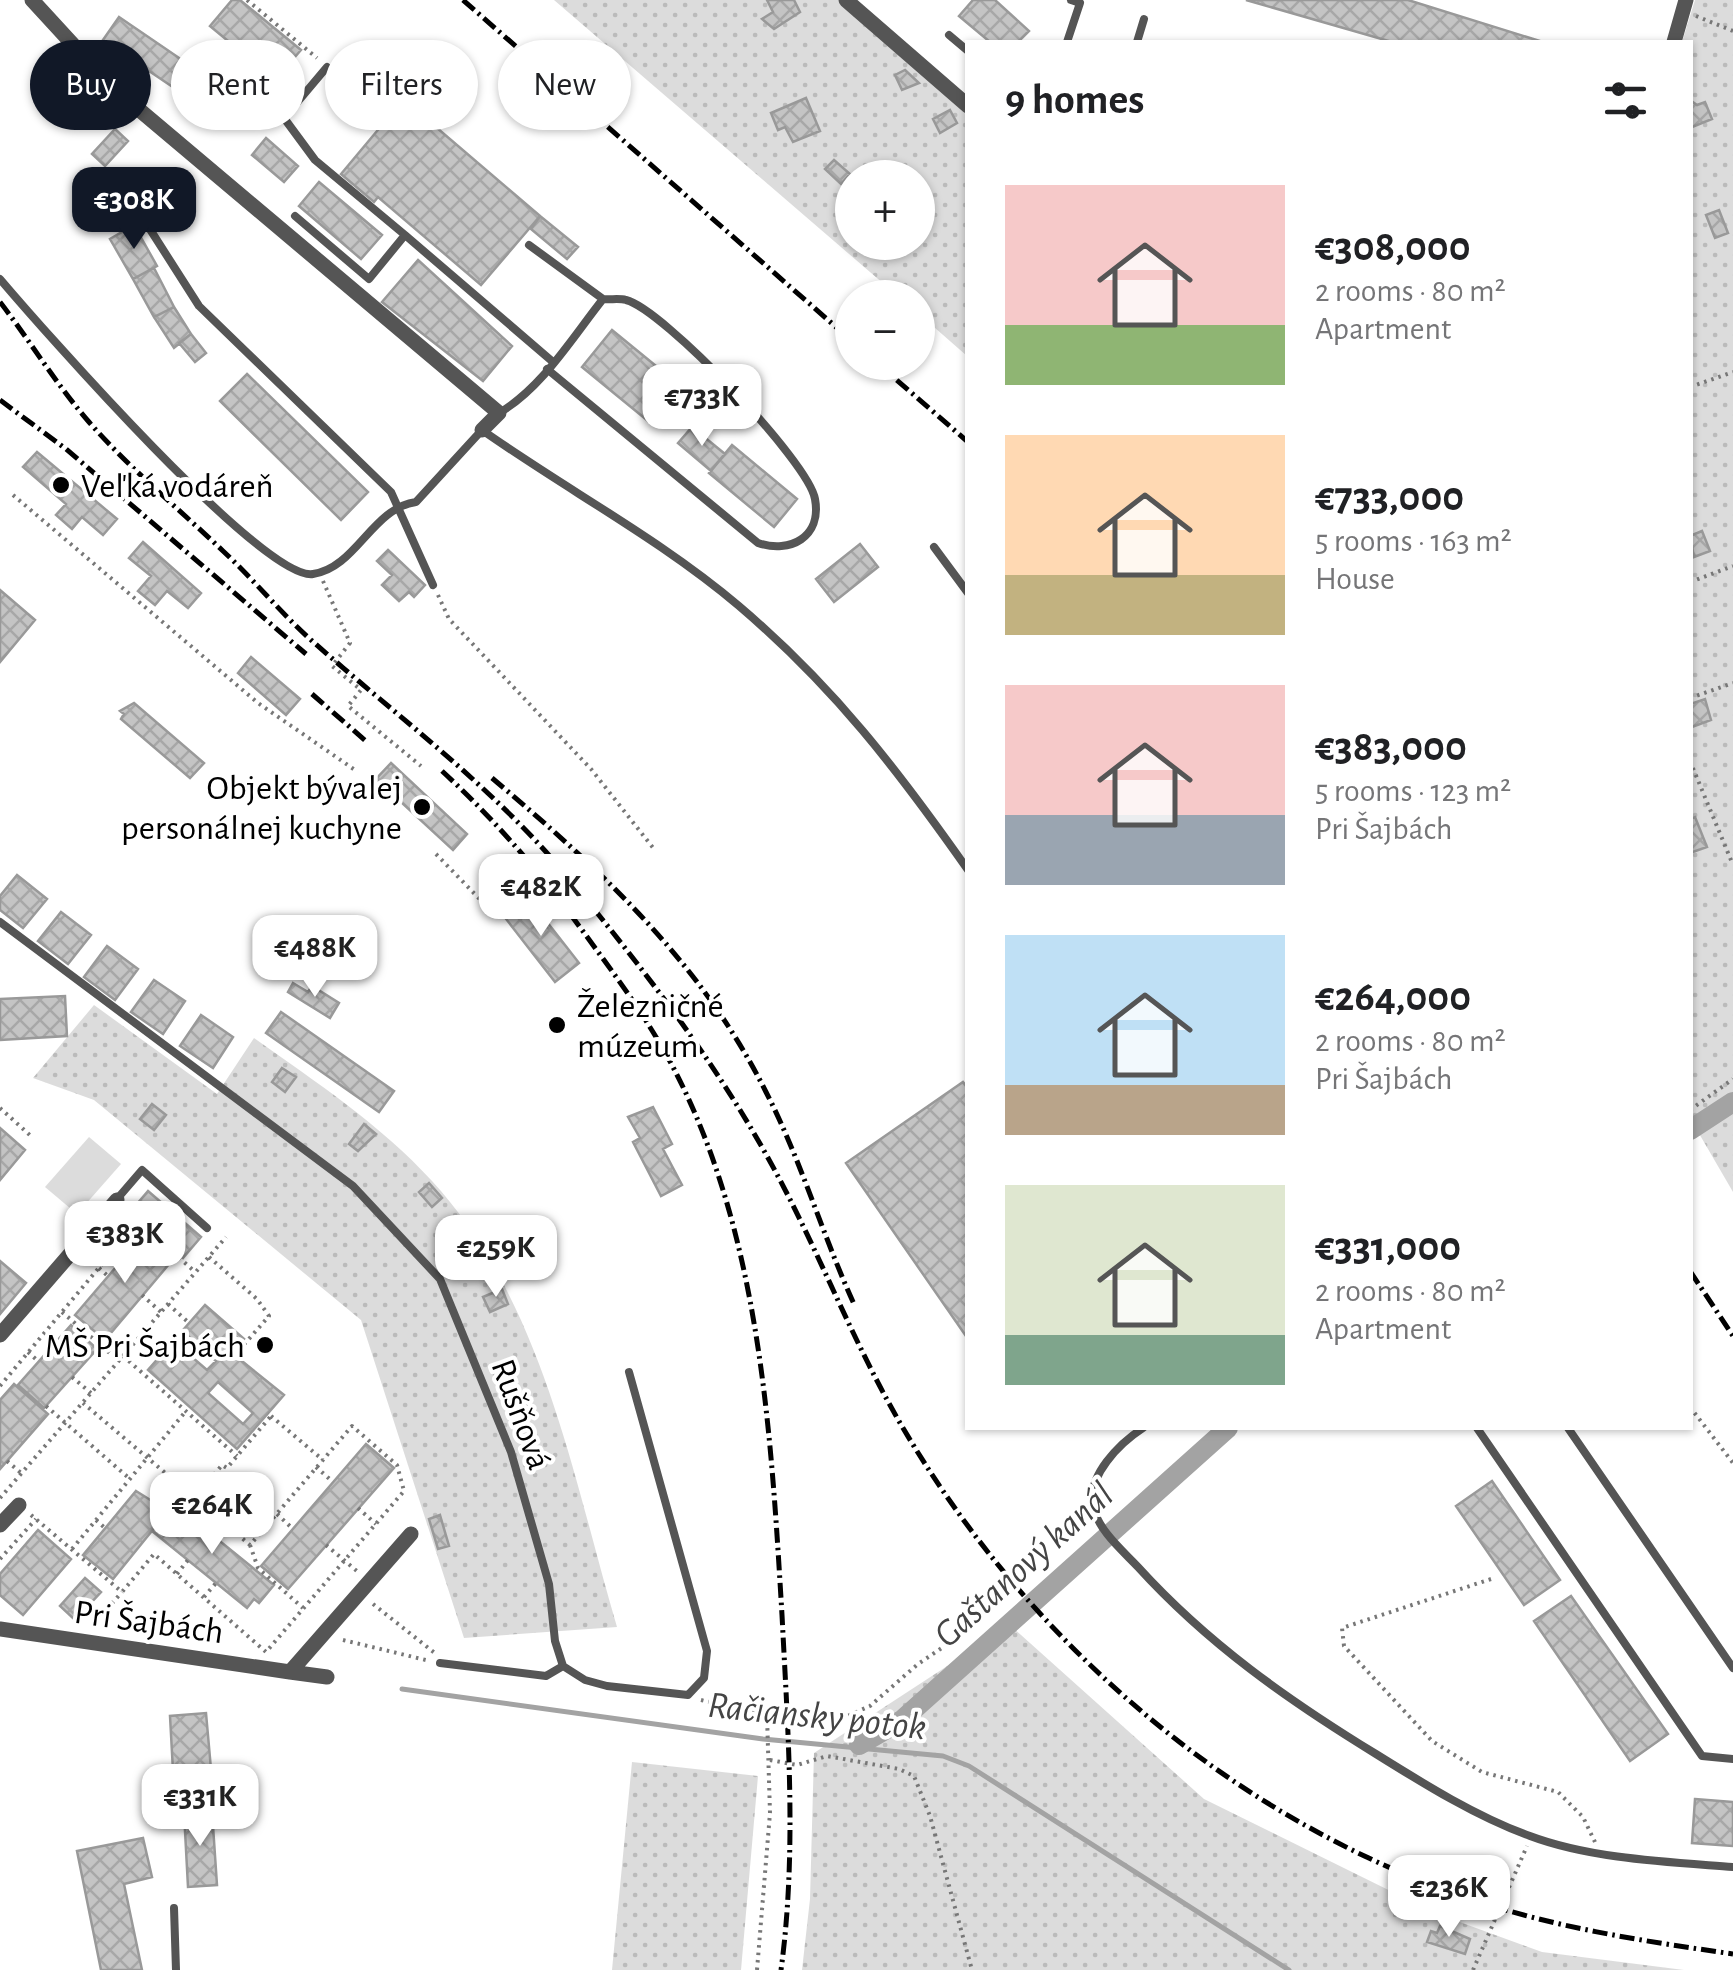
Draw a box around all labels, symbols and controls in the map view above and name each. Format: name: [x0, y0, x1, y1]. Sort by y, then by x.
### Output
chip: Buy: [30, 40, 151, 130]
chip: Rent: [171, 40, 305, 130]
chip: Filters: [325, 40, 478, 130]
chip: New: [498, 40, 631, 130]
icon: filters: [1598, 73, 1653, 128]
text: 9 homes: [1005, 79, 1144, 121]
map controls: [835, 160, 935, 380]
button: +: [835, 160, 935, 260]
pin: €308K: [64, 167, 204, 252]
text: €308K: [94, 183, 174, 215]
icon: home: [1085, 225, 1205, 345]
text: €308,000: [1315, 226, 1471, 268]
text: 2 rooms · 80 m²: [1315, 275, 1506, 307]
button: −: [835, 280, 935, 380]
text: Apartment: [1315, 313, 1451, 345]
pin: €733K: [632, 364, 772, 449]
text: €733K: [664, 380, 740, 412]
place label: Veľká vodáreň: [81, 469, 274, 504]
marker: Veľká vodáreň: [50, 474, 72, 496]
icon: home: [1085, 475, 1205, 595]
text: €733,000: [1315, 476, 1464, 518]
text: 5 rooms · 163 m²: [1315, 525, 1512, 557]
text: House: [1315, 563, 1395, 595]
icon: home: [1085, 725, 1205, 845]
text: €383,000: [1315, 726, 1467, 768]
place label: Objekt bývalej personálnej kuchyne: [121, 771, 402, 846]
text: 5 rooms · 123 m²: [1315, 775, 1511, 807]
marker: Objekt bývalej personálnej kuchyne: [411, 796, 433, 818]
text: Pri Šajbách: [1315, 813, 1452, 845]
pin: €482K: [471, 854, 611, 939]
text: €482K: [501, 870, 581, 902]
pin: €488K: [245, 915, 385, 1000]
text: €488K: [274, 931, 356, 963]
icon: home: [1085, 975, 1205, 1095]
text: €264,000: [1315, 976, 1471, 1018]
place label: Železničné múzeum: [577, 988, 724, 1064]
marker: Železničné múzeum: [546, 1014, 568, 1036]
text: 2 rooms · 80 m²: [1315, 1025, 1506, 1057]
text: Pri Šajbách: [1315, 1063, 1452, 1095]
pin: €383K: [55, 1201, 195, 1286]
pin: €259K: [426, 1215, 566, 1300]
text: €383K: [87, 1217, 164, 1249]
icon: home: [1085, 1225, 1205, 1345]
text: €331,000: [1315, 1226, 1461, 1268]
text: €259K: [457, 1231, 535, 1263]
text: 2 rooms · 80 m²: [1315, 1275, 1506, 1307]
text: Apartment: [1315, 1313, 1451, 1345]
place label: MŠ Pri Šajbách: [45, 1327, 245, 1364]
marker: MŠ Pri Šajbách: [254, 1334, 276, 1356]
street label: Rušňová: [485, 1355, 557, 1474]
pin: €264K: [142, 1472, 282, 1557]
water label: Gaštanový kanál: [928, 1476, 1121, 1655]
text: €264K: [172, 1488, 252, 1520]
street label: Pri Šajbách: [72, 1593, 226, 1650]
water label: Račiansky potok: [706, 1687, 928, 1747]
pin: €331K: [130, 1764, 270, 1849]
text: €331K: [164, 1780, 236, 1812]
pin: €236K: [1379, 1855, 1519, 1940]
text: €236K: [1410, 1871, 1488, 1903]

